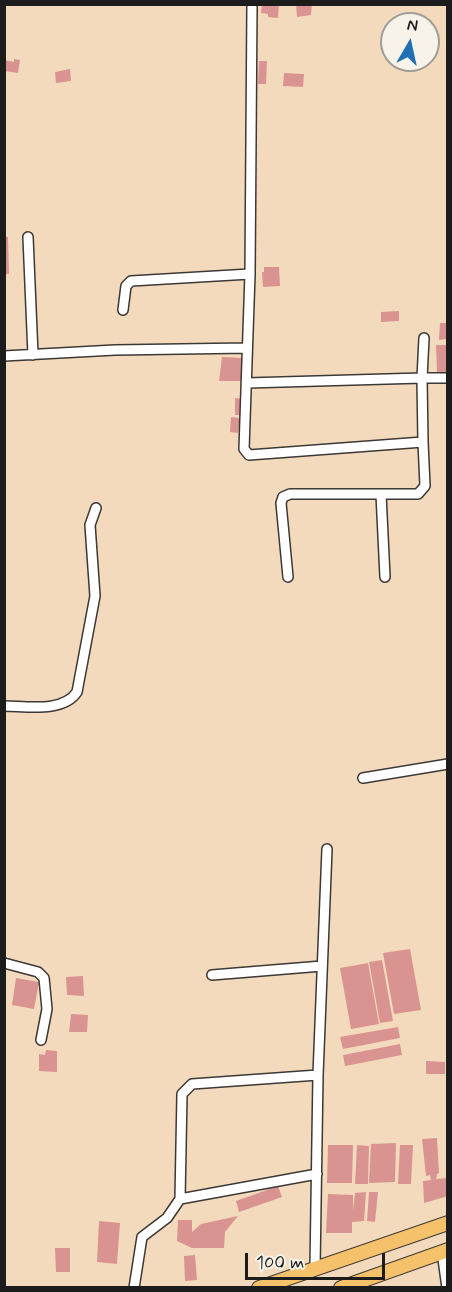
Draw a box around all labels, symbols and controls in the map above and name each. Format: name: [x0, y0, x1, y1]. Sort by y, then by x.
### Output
north arrow: [380, 12, 440, 72]
text: N: [406, 14, 419, 37]
scale bar: [248, 1241, 388, 1279]
text: 100 m: [256, 1251, 304, 1275]

